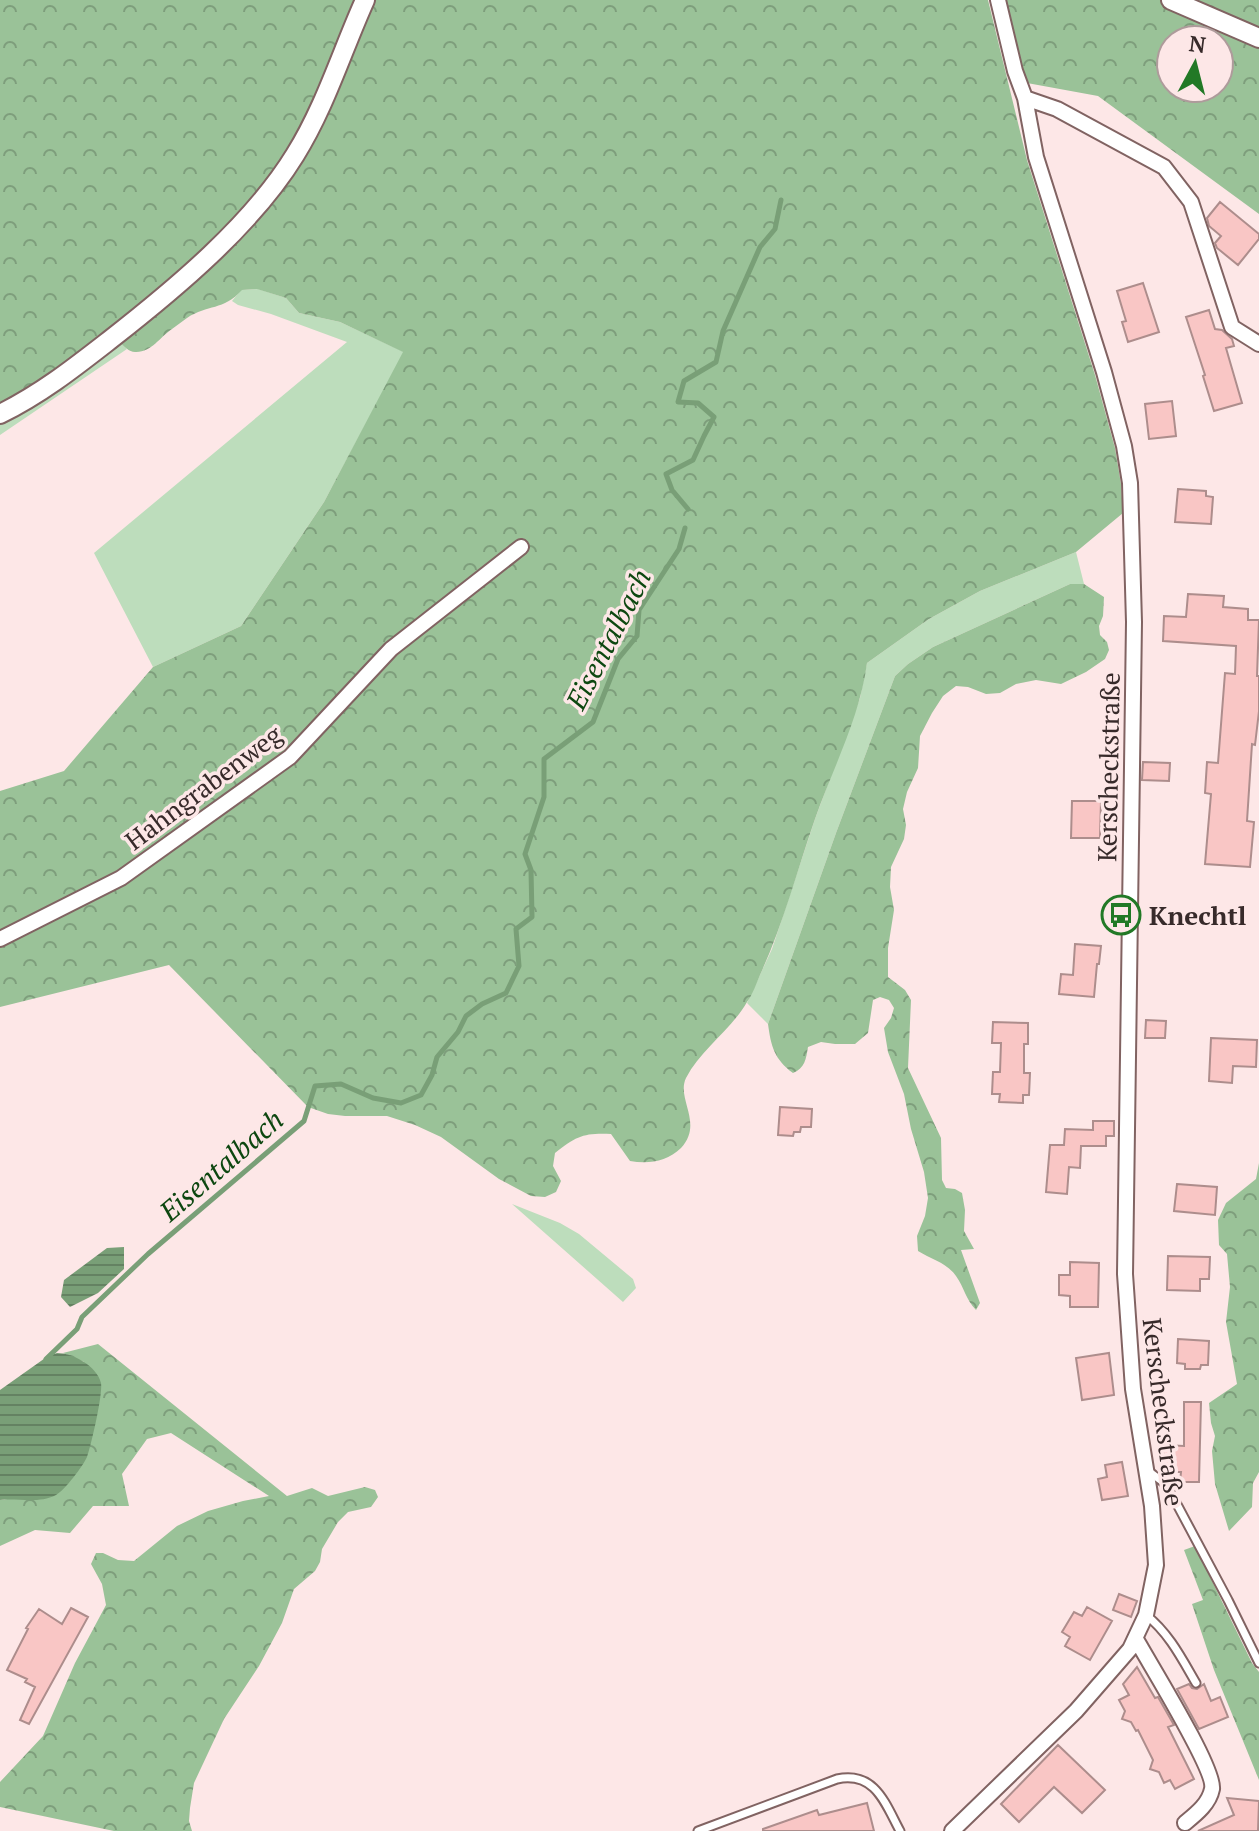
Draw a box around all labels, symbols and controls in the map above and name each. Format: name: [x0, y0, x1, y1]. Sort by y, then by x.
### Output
north arrow: [1155, 24, 1235, 104]
text: N: [1187, 28, 1208, 59]
water label: Eisentalbach: [556, 563, 659, 716]
street label: Kerscheckstraße: [1089, 672, 1127, 862]
street label: Hahngrabenweg: [118, 717, 288, 857]
bus stop icon: Knechtl: [1100, 894, 1142, 936]
place label: Knechtl: [1149, 898, 1246, 932]
water label: Eisentalbach: [150, 1101, 291, 1230]
street label: Kerscheckstraße: [1136, 1316, 1192, 1508]

